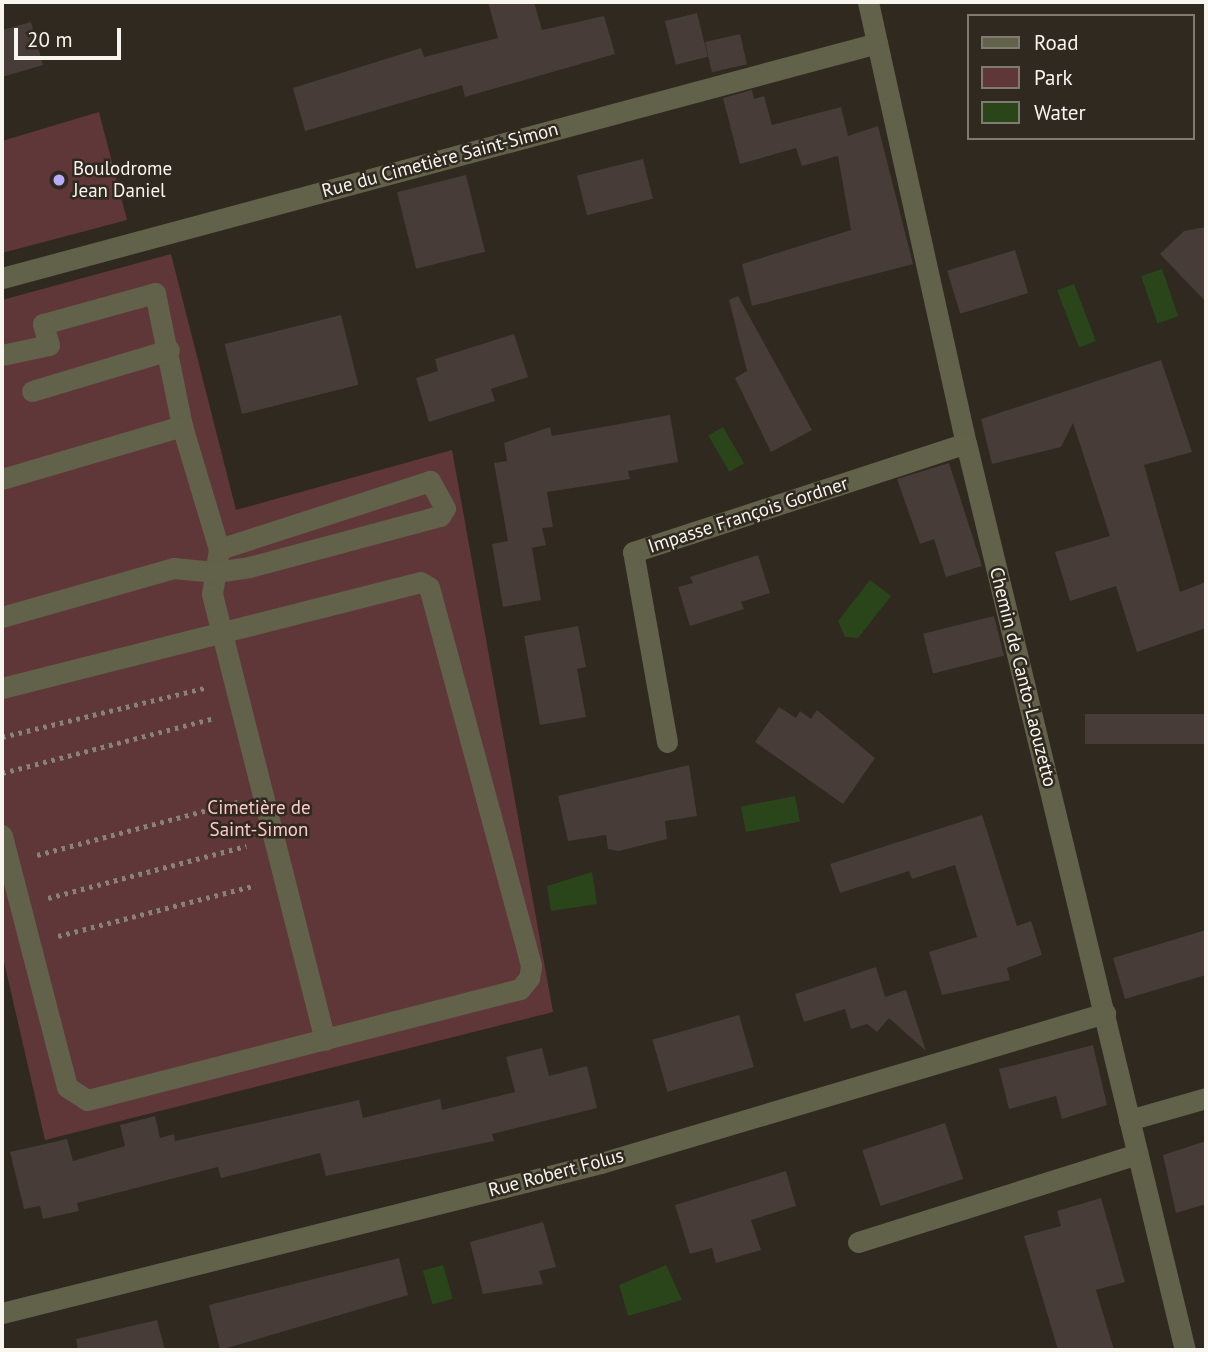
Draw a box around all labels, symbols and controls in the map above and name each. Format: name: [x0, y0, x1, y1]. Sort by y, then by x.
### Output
scale bar: [18, 14, 124, 58]
legend: [967, 14, 1194, 140]
text: 20 m: [27, 26, 73, 53]
text: Road: [1034, 29, 1078, 56]
text: Park: [1034, 64, 1073, 91]
text: Water: [1034, 99, 1086, 126]
street label: Rue du Cimetière Saint-Simon: [319, 117, 561, 203]
place label: Boulodrome Jean Daniel: [73, 158, 172, 202]
marker: Boulodrome Jean Daniel: [51, 172, 67, 188]
street label: Impasse François Gordner: [645, 472, 851, 558]
street label: Chemin de Canto-Laouzetto: [985, 565, 1061, 789]
park label: Cimetière de Saint-Simon: [207, 797, 311, 841]
street label: Rue Robert Folus: [486, 1144, 626, 1202]

